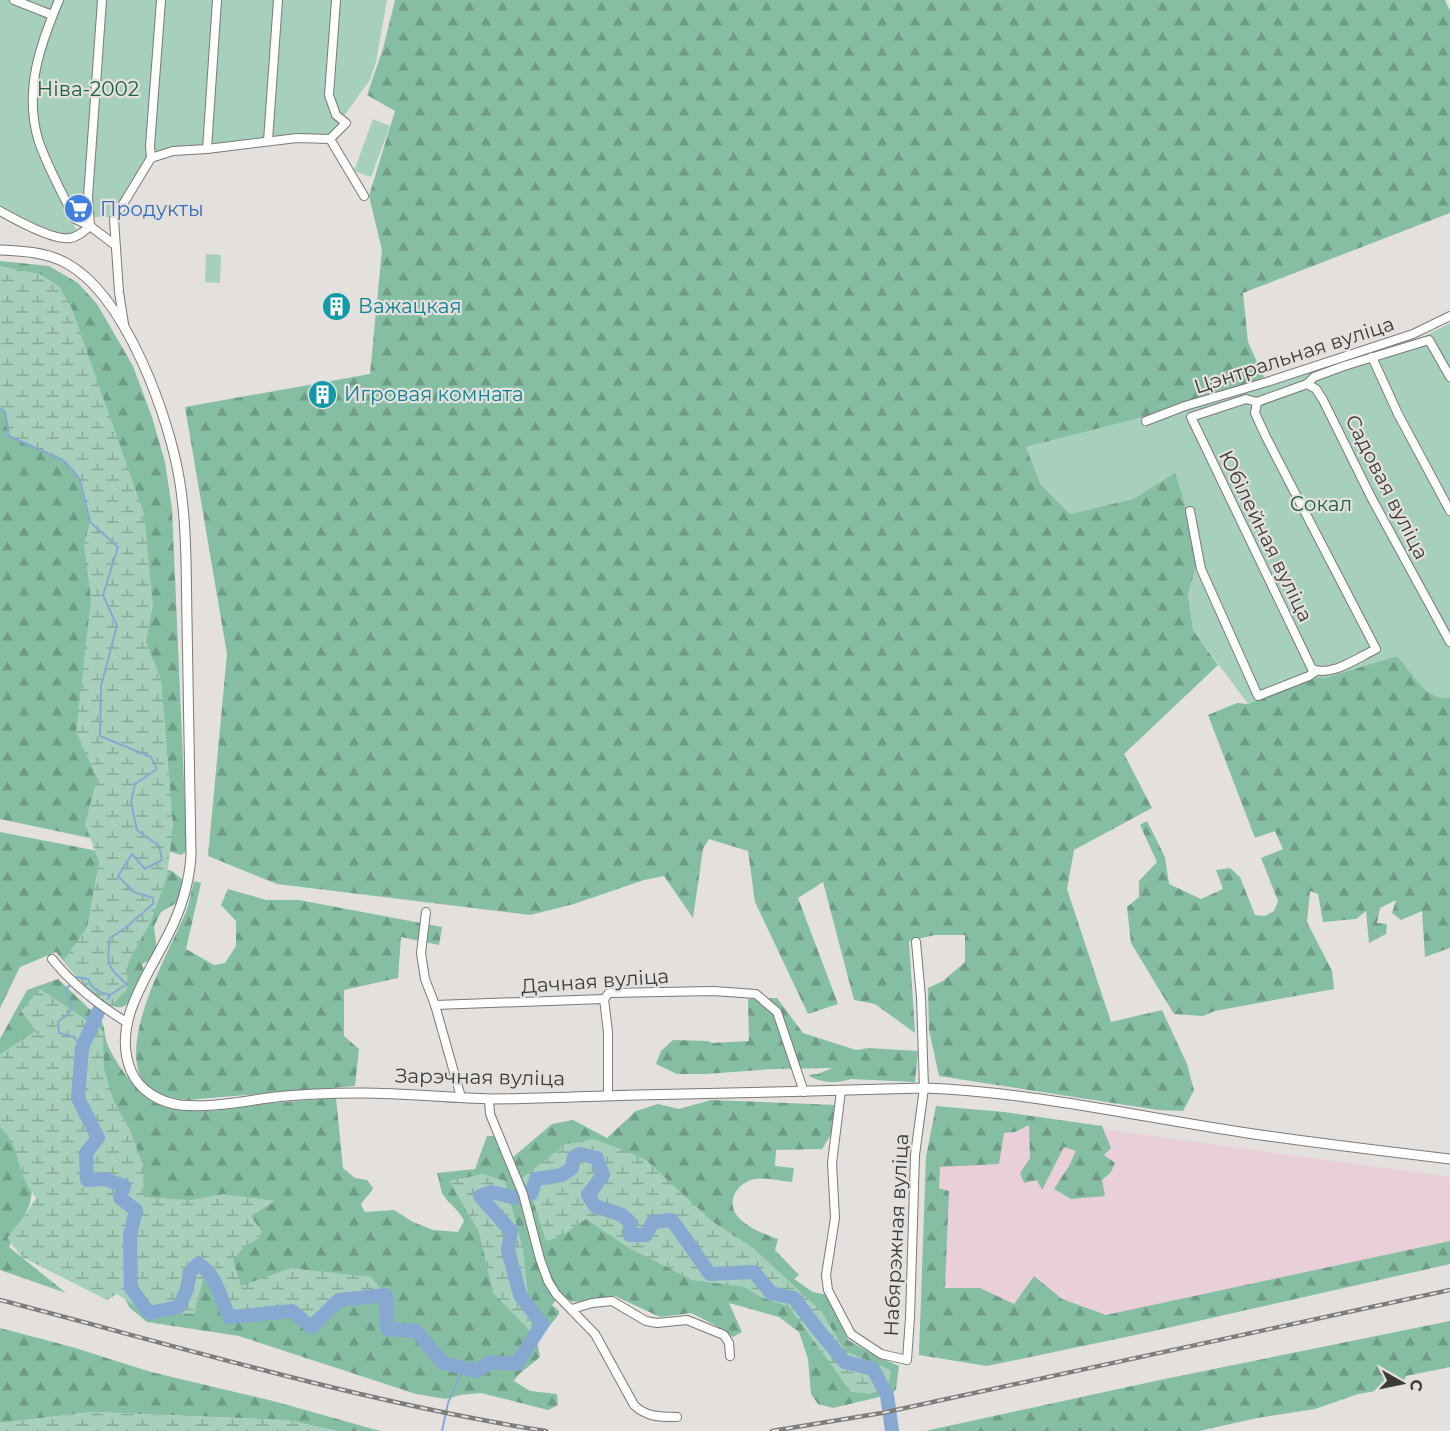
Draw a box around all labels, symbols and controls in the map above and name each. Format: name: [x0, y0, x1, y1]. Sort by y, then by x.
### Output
park label: Ніва-2002: [37, 77, 139, 101]
supermarket icon: Продукты: [63, 193, 95, 225]
place label: Продукты: [100, 197, 204, 221]
building icon: Важацкая: [321, 290, 353, 322]
place label: Важацкая: [358, 294, 462, 318]
street label: Цэнтральная вуліца: [1191, 311, 1397, 399]
building icon: Игровая комната: [307, 378, 339, 410]
place label: Игровая комната: [344, 382, 524, 406]
street label: Садовая вуліца: [1340, 411, 1434, 563]
street label: Юбілейная вуліца: [1214, 446, 1318, 626]
park label: Сокал: [1290, 492, 1352, 516]
street label: Дачная вуліца: [520, 964, 670, 998]
street label: Зарэчная вуліца: [395, 1064, 565, 1090]
street label: Набярэжная вуліца: [879, 1133, 913, 1337]
north arrow: [1372, 1353, 1432, 1413]
text: С: [1406, 1378, 1427, 1393]

